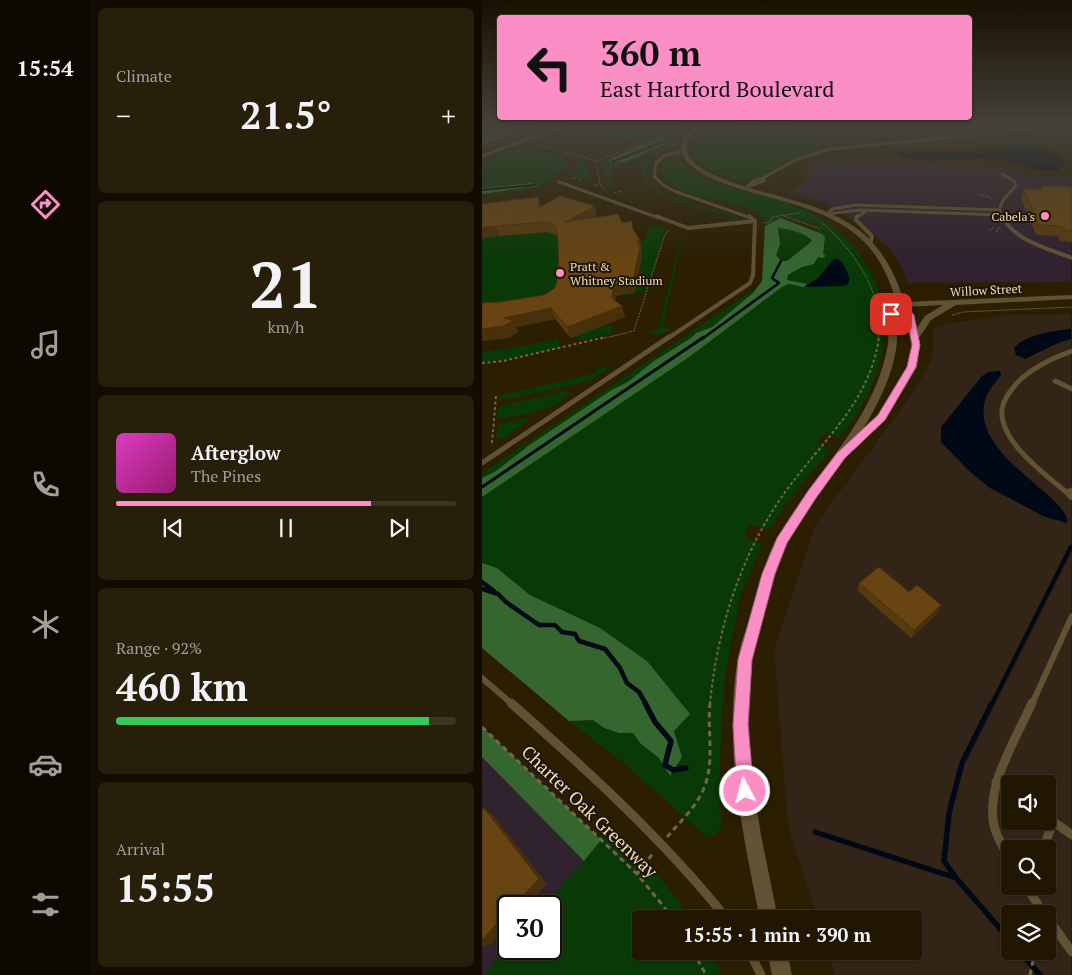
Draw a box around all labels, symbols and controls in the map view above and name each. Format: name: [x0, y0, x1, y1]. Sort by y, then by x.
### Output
text: 360 m: [600, 30, 701, 76]
icon: left: [517, 35, 582, 100]
text: 15:54: [16, 53, 74, 82]
text: Climate: [116, 65, 172, 87]
text: East Hartford Boulevard: [600, 74, 835, 103]
text: 21.5°: [240, 90, 332, 140]
text: −: [116, 97, 131, 134]
text: +: [441, 97, 456, 134]
icon: directions: [28, 187, 63, 222]
place label: Cabela's: [991, 209, 1035, 224]
marker: Cabela's: [1039, 210, 1051, 222]
text: 21: [249, 240, 323, 327]
place label: Pratt & Whitney Stadium: [570, 259, 663, 288]
marker: Pratt & Whitney Stadium: [554, 267, 566, 279]
street label: Willow Street: [950, 281, 1023, 299]
pin: [870, 293, 912, 335]
icon: arrive: [877, 300, 905, 328]
text: km/h: [268, 316, 304, 338]
icon: music: [28, 327, 63, 362]
text: Afterglow: [191, 440, 281, 465]
text: The Pines: [191, 465, 261, 487]
icon: phone: [28, 467, 63, 502]
icon: previous: [159, 514, 187, 542]
icon: pause: [272, 514, 300, 542]
icon: next: [385, 514, 413, 542]
icon: climate: [28, 607, 63, 642]
text: Range · 92%: [116, 637, 202, 659]
text: 460 km: [116, 662, 248, 712]
street label: Charter Oak Greenway: [517, 740, 664, 883]
icon: car: [28, 747, 63, 782]
position arrow: [718, 764, 770, 816]
map controls: [1001, 775, 1056, 960]
button: sound: [1001, 775, 1056, 830]
text: Arrival: [116, 838, 165, 860]
button: search: [1001, 840, 1056, 895]
text: 15:55: [116, 863, 215, 913]
icon: filters: [28, 887, 63, 922]
speed limit sign: 30: [497, 895, 562, 960]
button: layers: [1001, 905, 1056, 960]
text: 15:55 · 1 min · 390 m: [683, 922, 871, 947]

